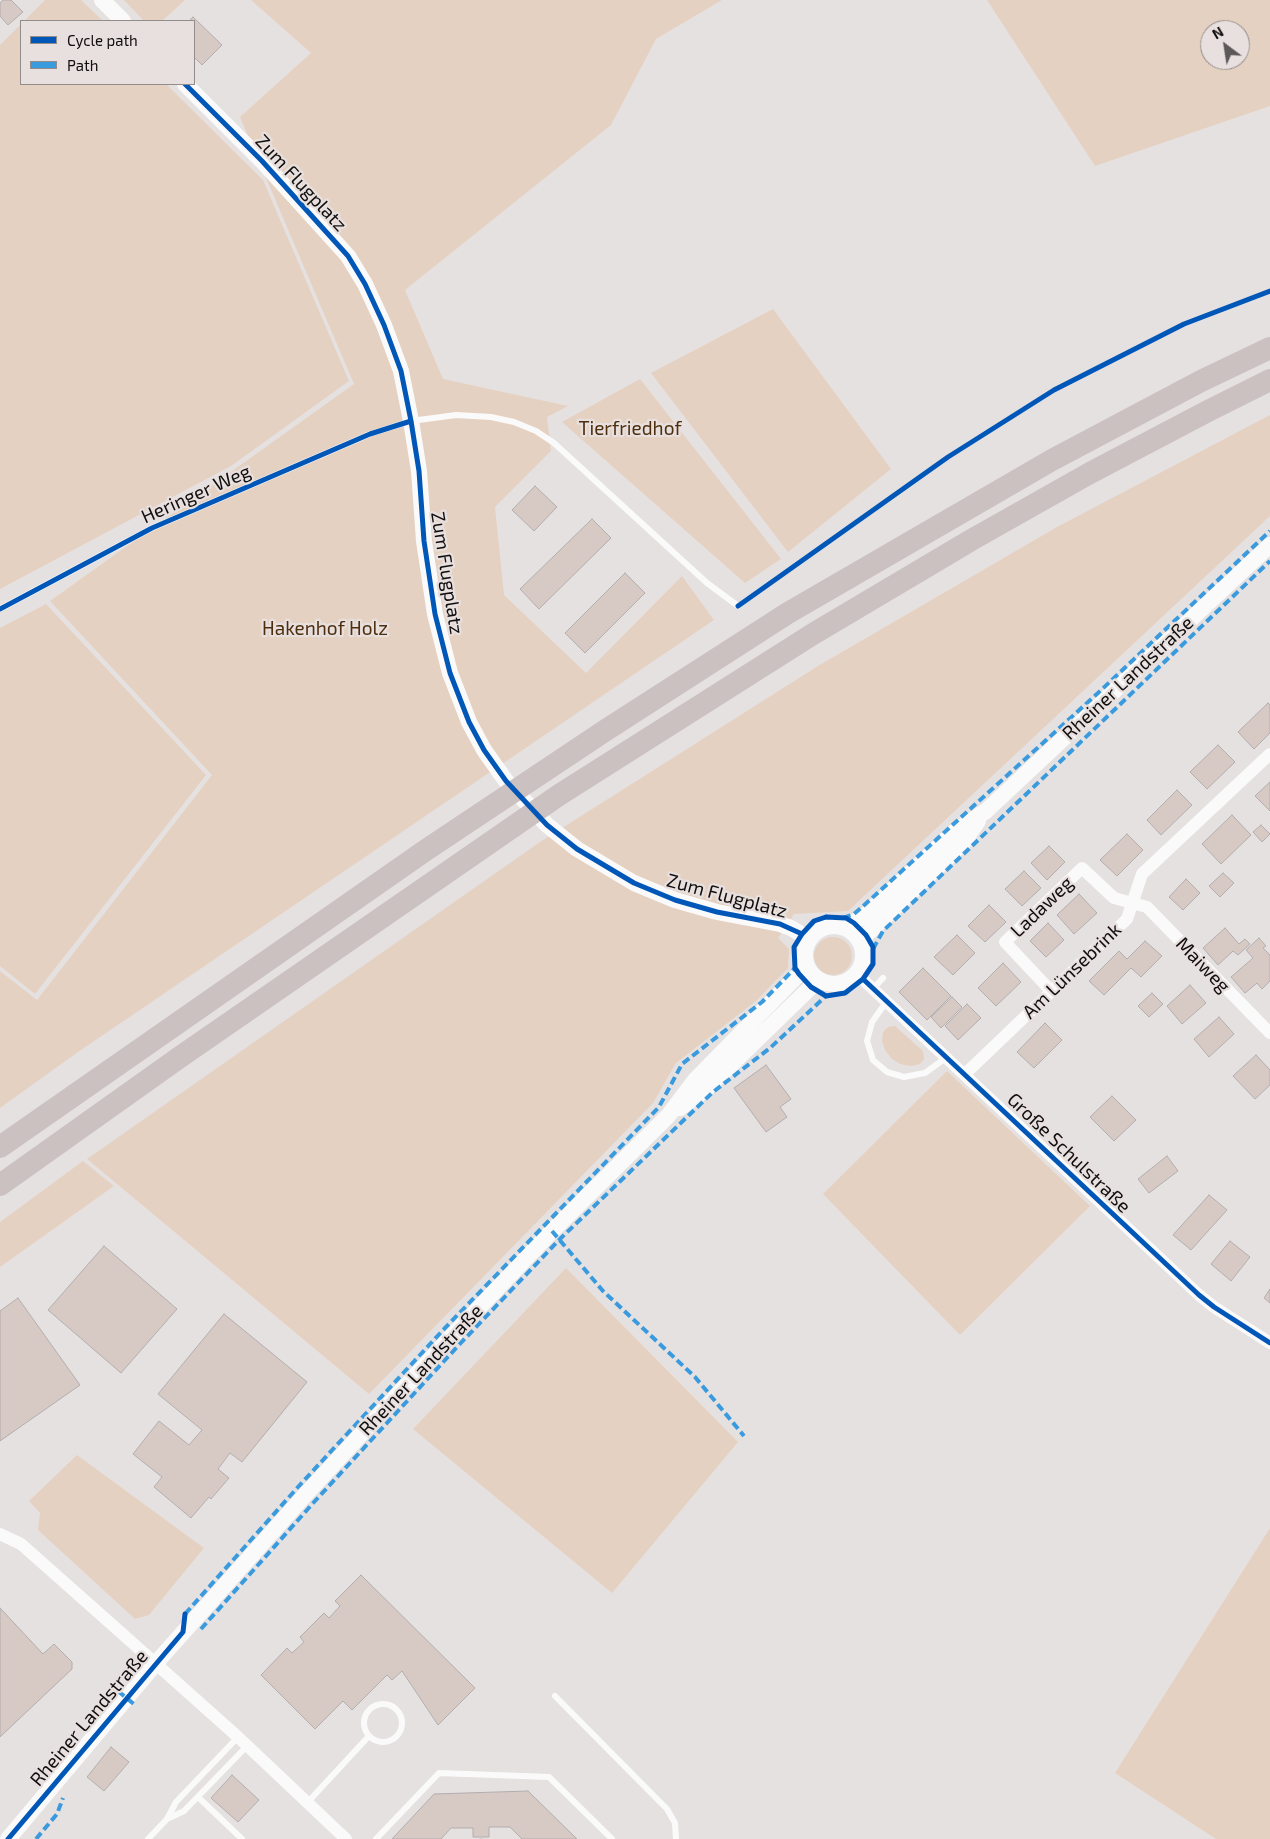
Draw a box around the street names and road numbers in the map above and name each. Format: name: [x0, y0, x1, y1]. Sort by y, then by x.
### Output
street label: Zum Flugplatz: [250, 130, 352, 236]
street label: Heringer Weg: [138, 460, 254, 528]
street label: Zum Flugplatz: [426, 510, 468, 636]
street label: Rheiner Landstraße: [1058, 611, 1198, 745]
street label: Zum Flugplatz: [664, 869, 790, 923]
street label: Ladaweg: [1006, 872, 1078, 942]
street label: Am Lünsebrink: [1018, 918, 1126, 1024]
street label: Maiweg: [1171, 933, 1235, 997]
street label: Große Schulstraße: [1003, 1088, 1135, 1218]
street label: Rheiner Landstraße: [354, 1300, 488, 1440]
street label: Rheiner Landstraße: [25, 1645, 153, 1791]

